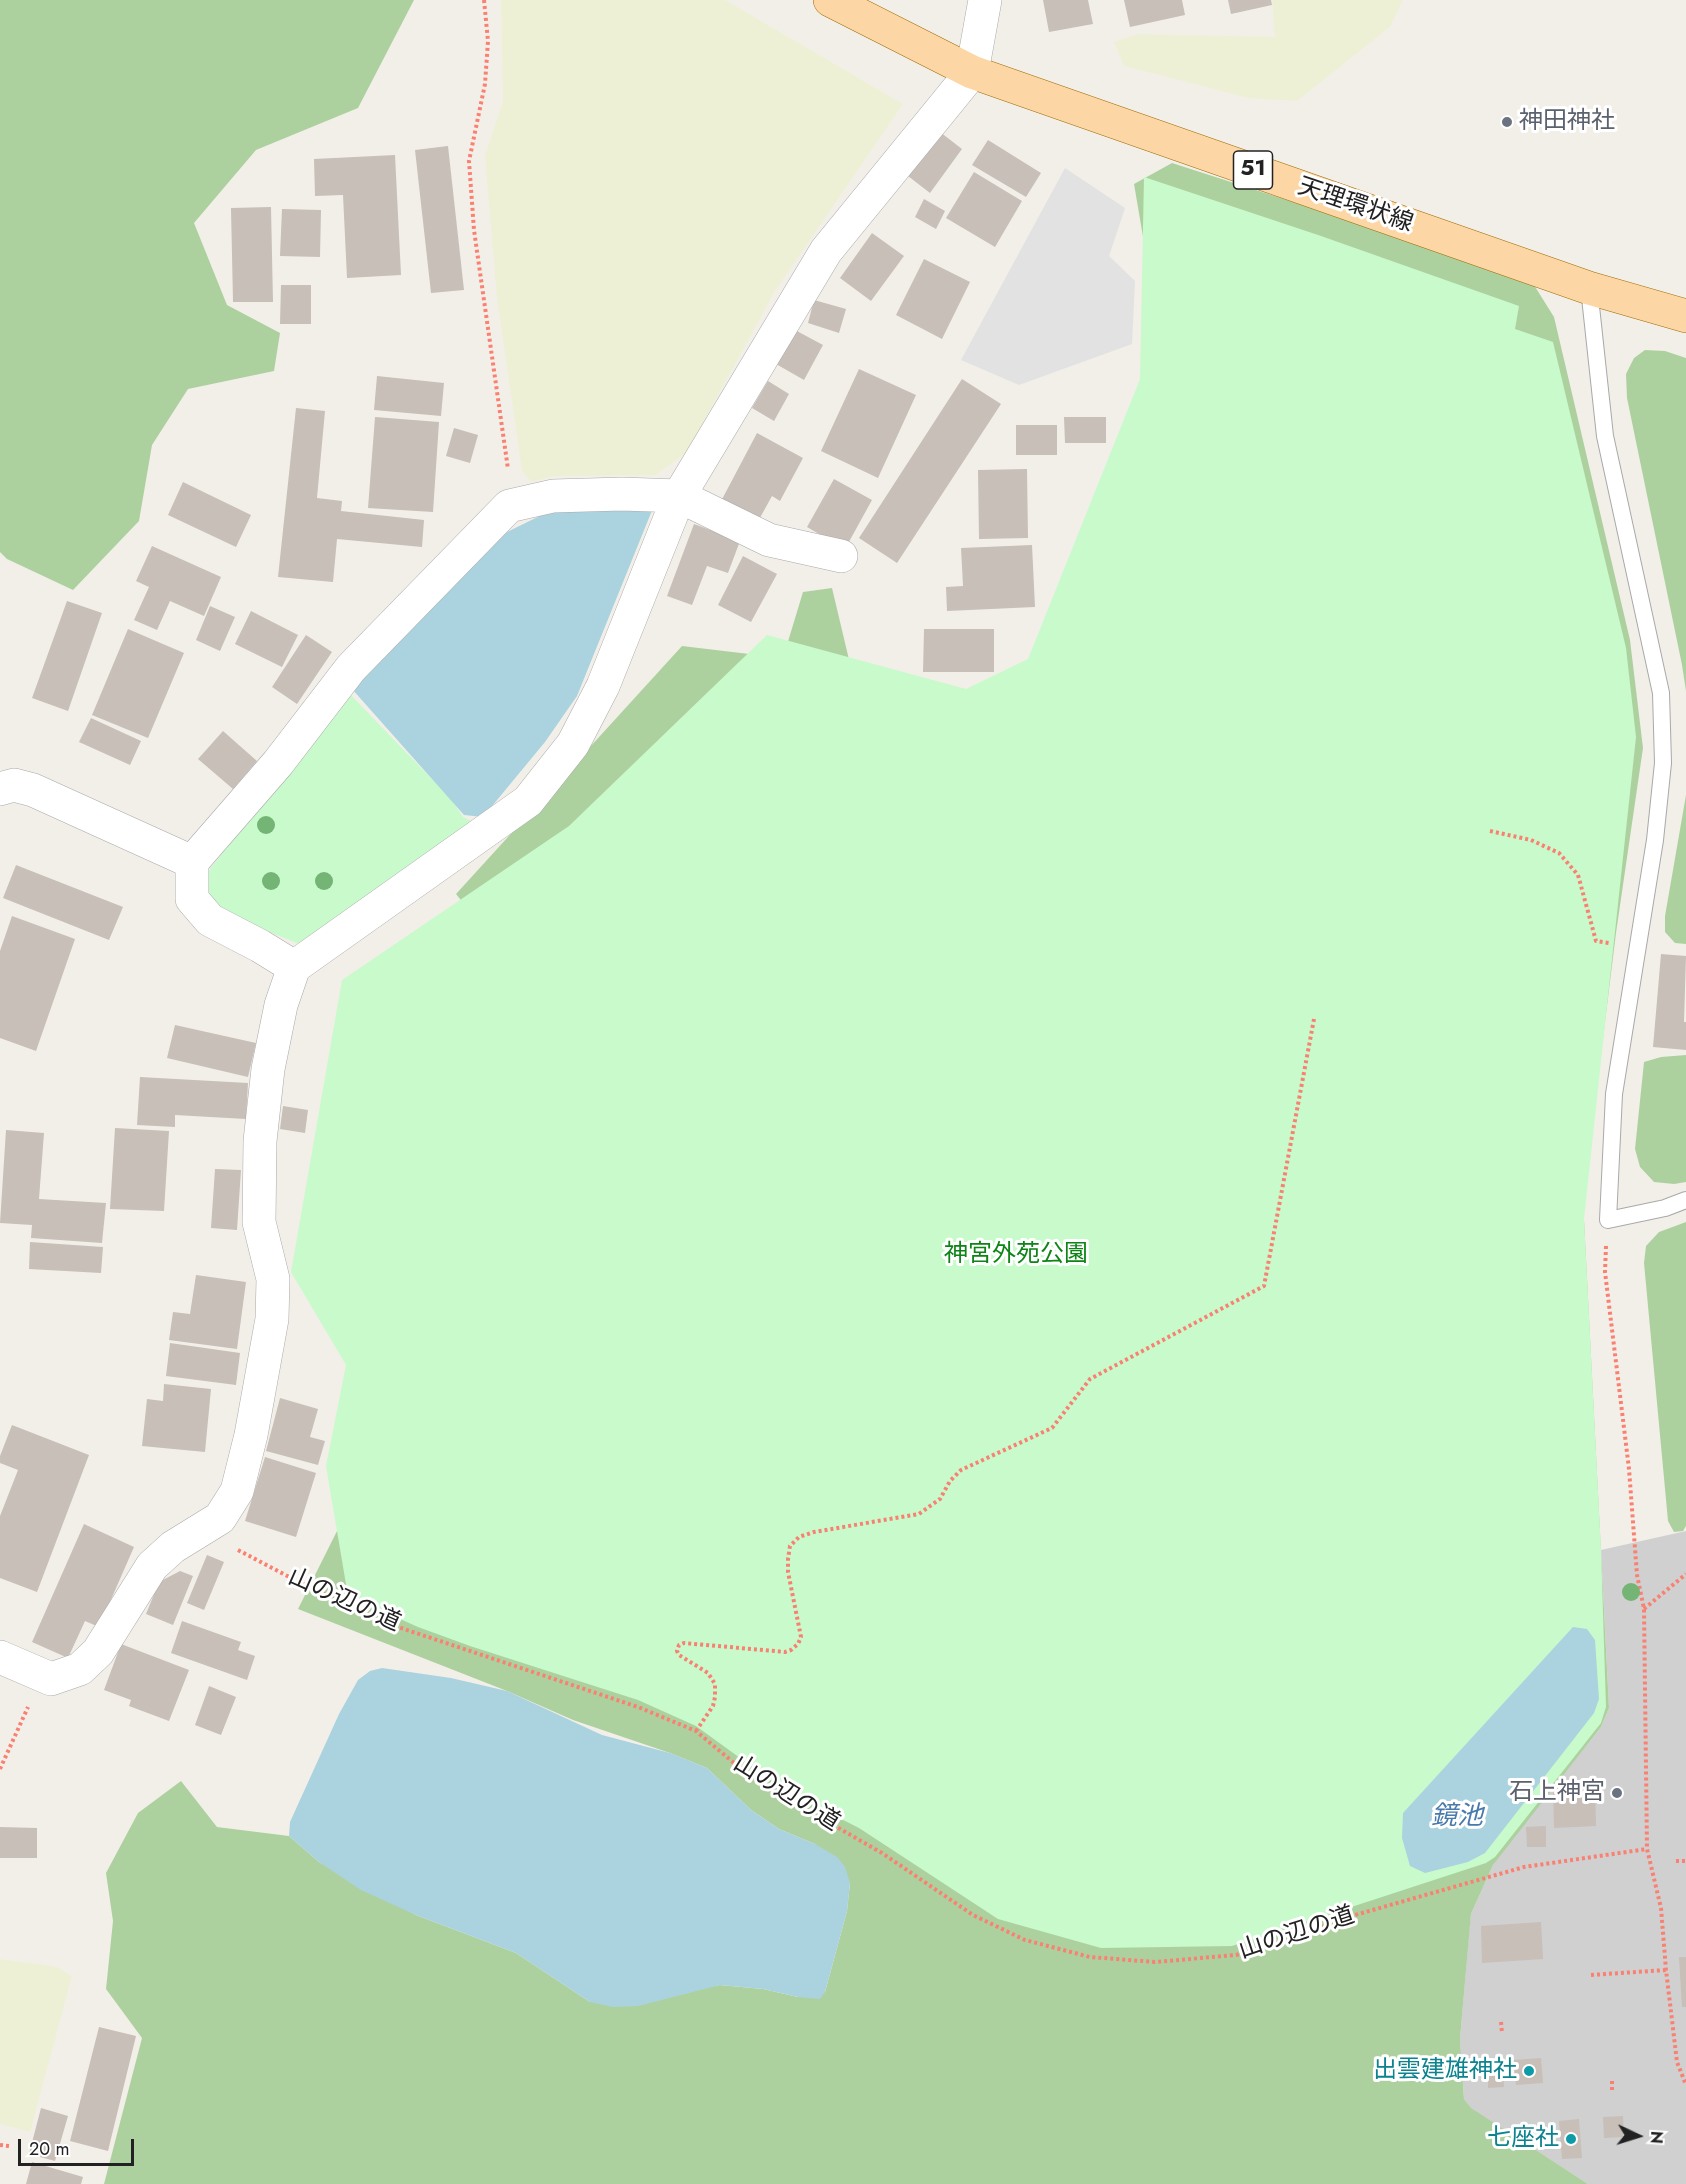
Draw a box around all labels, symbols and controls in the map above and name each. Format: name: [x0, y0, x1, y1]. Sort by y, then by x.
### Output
place label: 神田神社: [1519, 108, 1615, 136]
marker: 神田神社: [1500, 115, 1514, 129]
road number: 51: [1234, 151, 1272, 189]
street label: 天理環状線: [1294, 173, 1416, 239]
park label: 神宮外苑公園: [944, 1241, 1088, 1269]
street label: 山の辺の道: [283, 1563, 405, 1639]
street label: 山の辺の道: [727, 1750, 845, 1838]
place label: 石上神宮: [1509, 1779, 1605, 1807]
marker: 石上神宮: [1610, 1786, 1624, 1800]
water label: 鏡池: [1431, 1802, 1483, 1834]
street label: 山の辺の道: [1235, 1902, 1359, 1966]
place label: 出雲建雄神社: [1373, 2057, 1517, 2085]
marker: 出雲建雄神社: [1522, 2064, 1536, 2078]
north arrow: [1608, 2106, 1668, 2166]
place label: 七座社: [1487, 2125, 1559, 2153]
scale bar: [21, 2127, 136, 2165]
text: N: [1645, 2130, 1668, 2144]
marker: 七座社: [1564, 2132, 1578, 2146]
text: 20 m: [29, 2136, 69, 2162]

